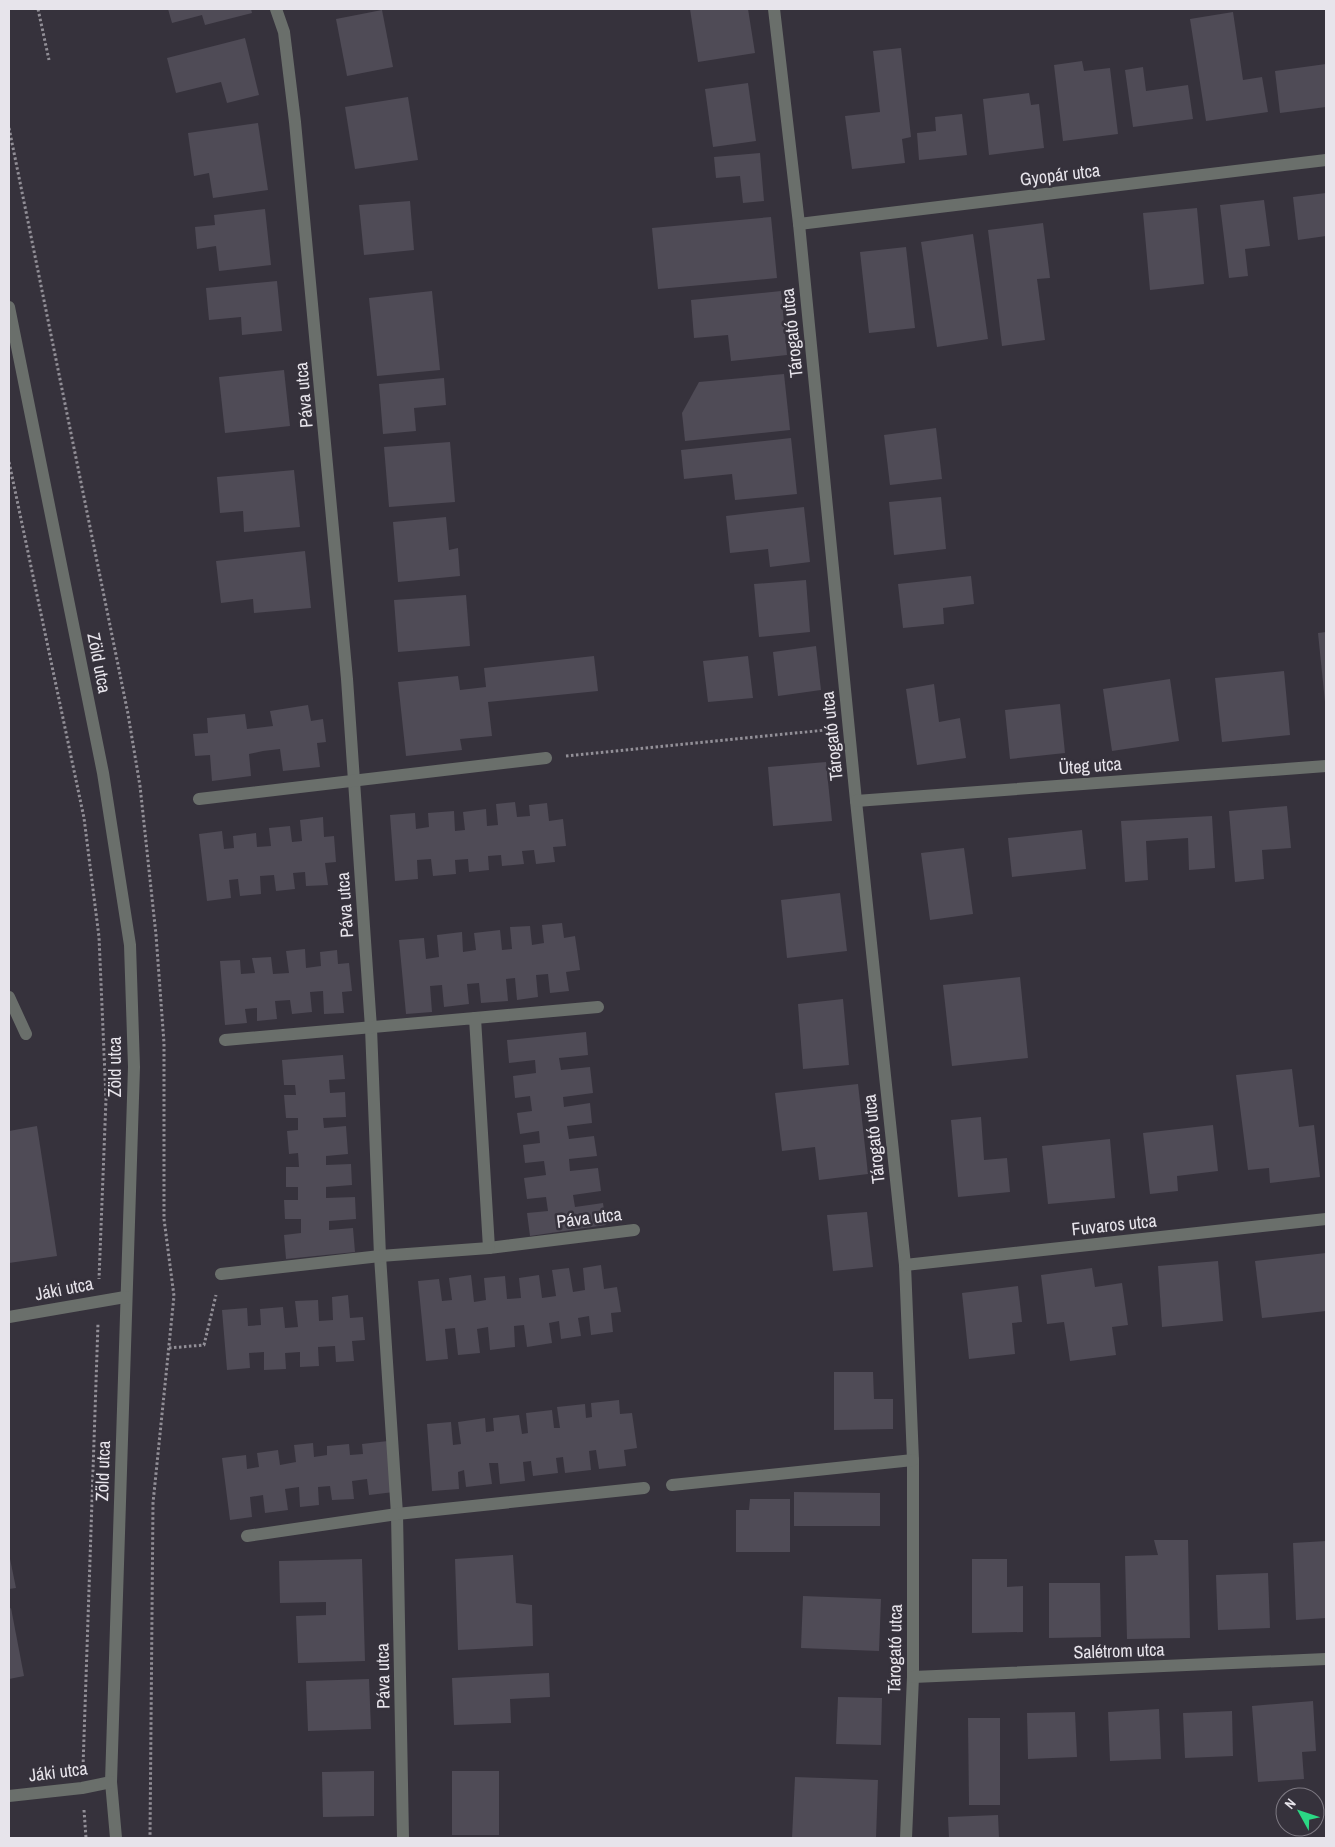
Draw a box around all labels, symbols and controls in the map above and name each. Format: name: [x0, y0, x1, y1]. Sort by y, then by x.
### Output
street label: Gyopár utca: [1019, 157, 1101, 192]
street label: Tárogató utca: [774, 287, 809, 379]
street label: Páva utca: [288, 361, 319, 429]
street label: Zöld utca: [81, 631, 118, 695]
street label: Tárogató utca: [814, 690, 849, 782]
street label: Üteg utca: [1058, 751, 1122, 780]
street label: Páva utca: [330, 871, 359, 939]
street label: Zöld utca: [102, 1037, 127, 1097]
street label: Tárogató utca: [856, 1093, 891, 1185]
street label: Páva utca: [555, 1201, 623, 1234]
street label: Fuvaros utca: [1070, 1208, 1158, 1241]
street label: Jáki utca: [33, 1271, 95, 1306]
street label: Zöld utca: [89, 1440, 116, 1502]
street label: Tárogató utca: [881, 1604, 908, 1694]
street label: Salétrom utca: [1073, 1636, 1165, 1665]
street label: Páva utca: [369, 1643, 396, 1709]
street label: Jáki utca: [27, 1755, 89, 1788]
north arrow: [1275, 1787, 1325, 1837]
text: N: [1280, 1795, 1300, 1813]

